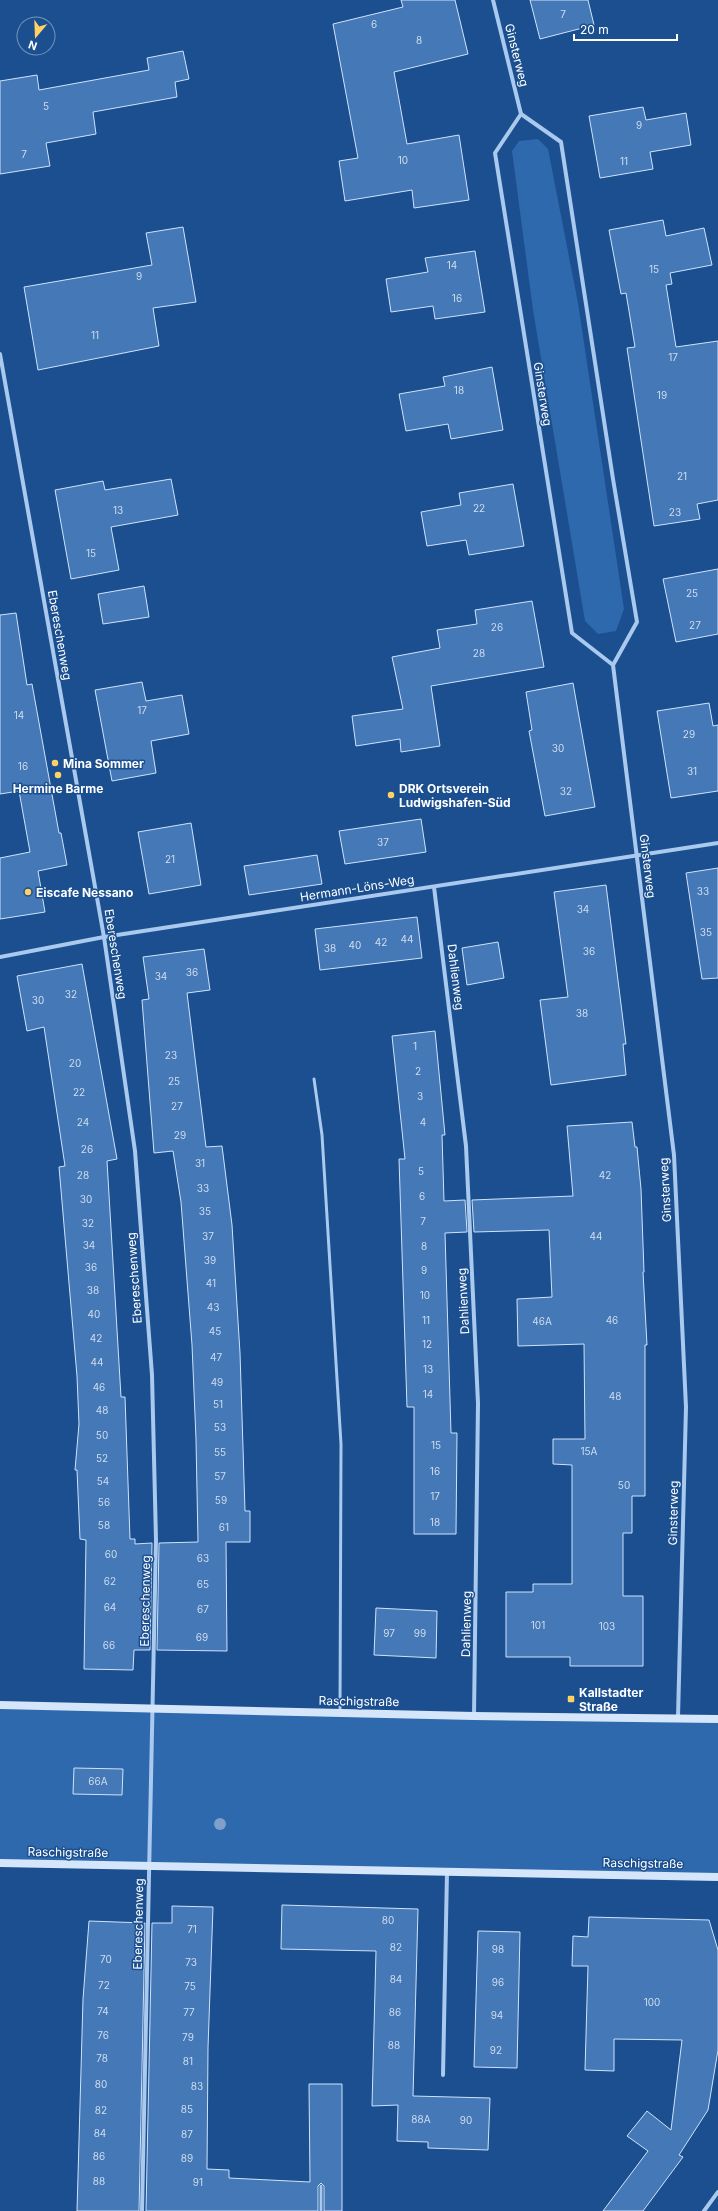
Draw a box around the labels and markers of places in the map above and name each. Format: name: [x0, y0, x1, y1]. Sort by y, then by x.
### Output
place label: Mina Sommer: [63, 756, 144, 771]
marker: Mina Sommer: [50, 758, 60, 768]
marker: Hermine Barme: [53, 770, 63, 780]
place label: Hermine Barme: [13, 781, 103, 796]
place label: DRK Ortsverein Ludwigshafen-Süd: [399, 781, 511, 810]
marker: DRK Ortsverein Ludwigshafen-Süd: [386, 790, 396, 800]
place label: Eiscafe Nessano: [36, 885, 133, 900]
marker: Eiscafe Nessano: [23, 887, 33, 897]
place label: Kallstadter Straße: [579, 1685, 643, 1714]
marker: Kallstadter Straße: [566, 1694, 576, 1704]

